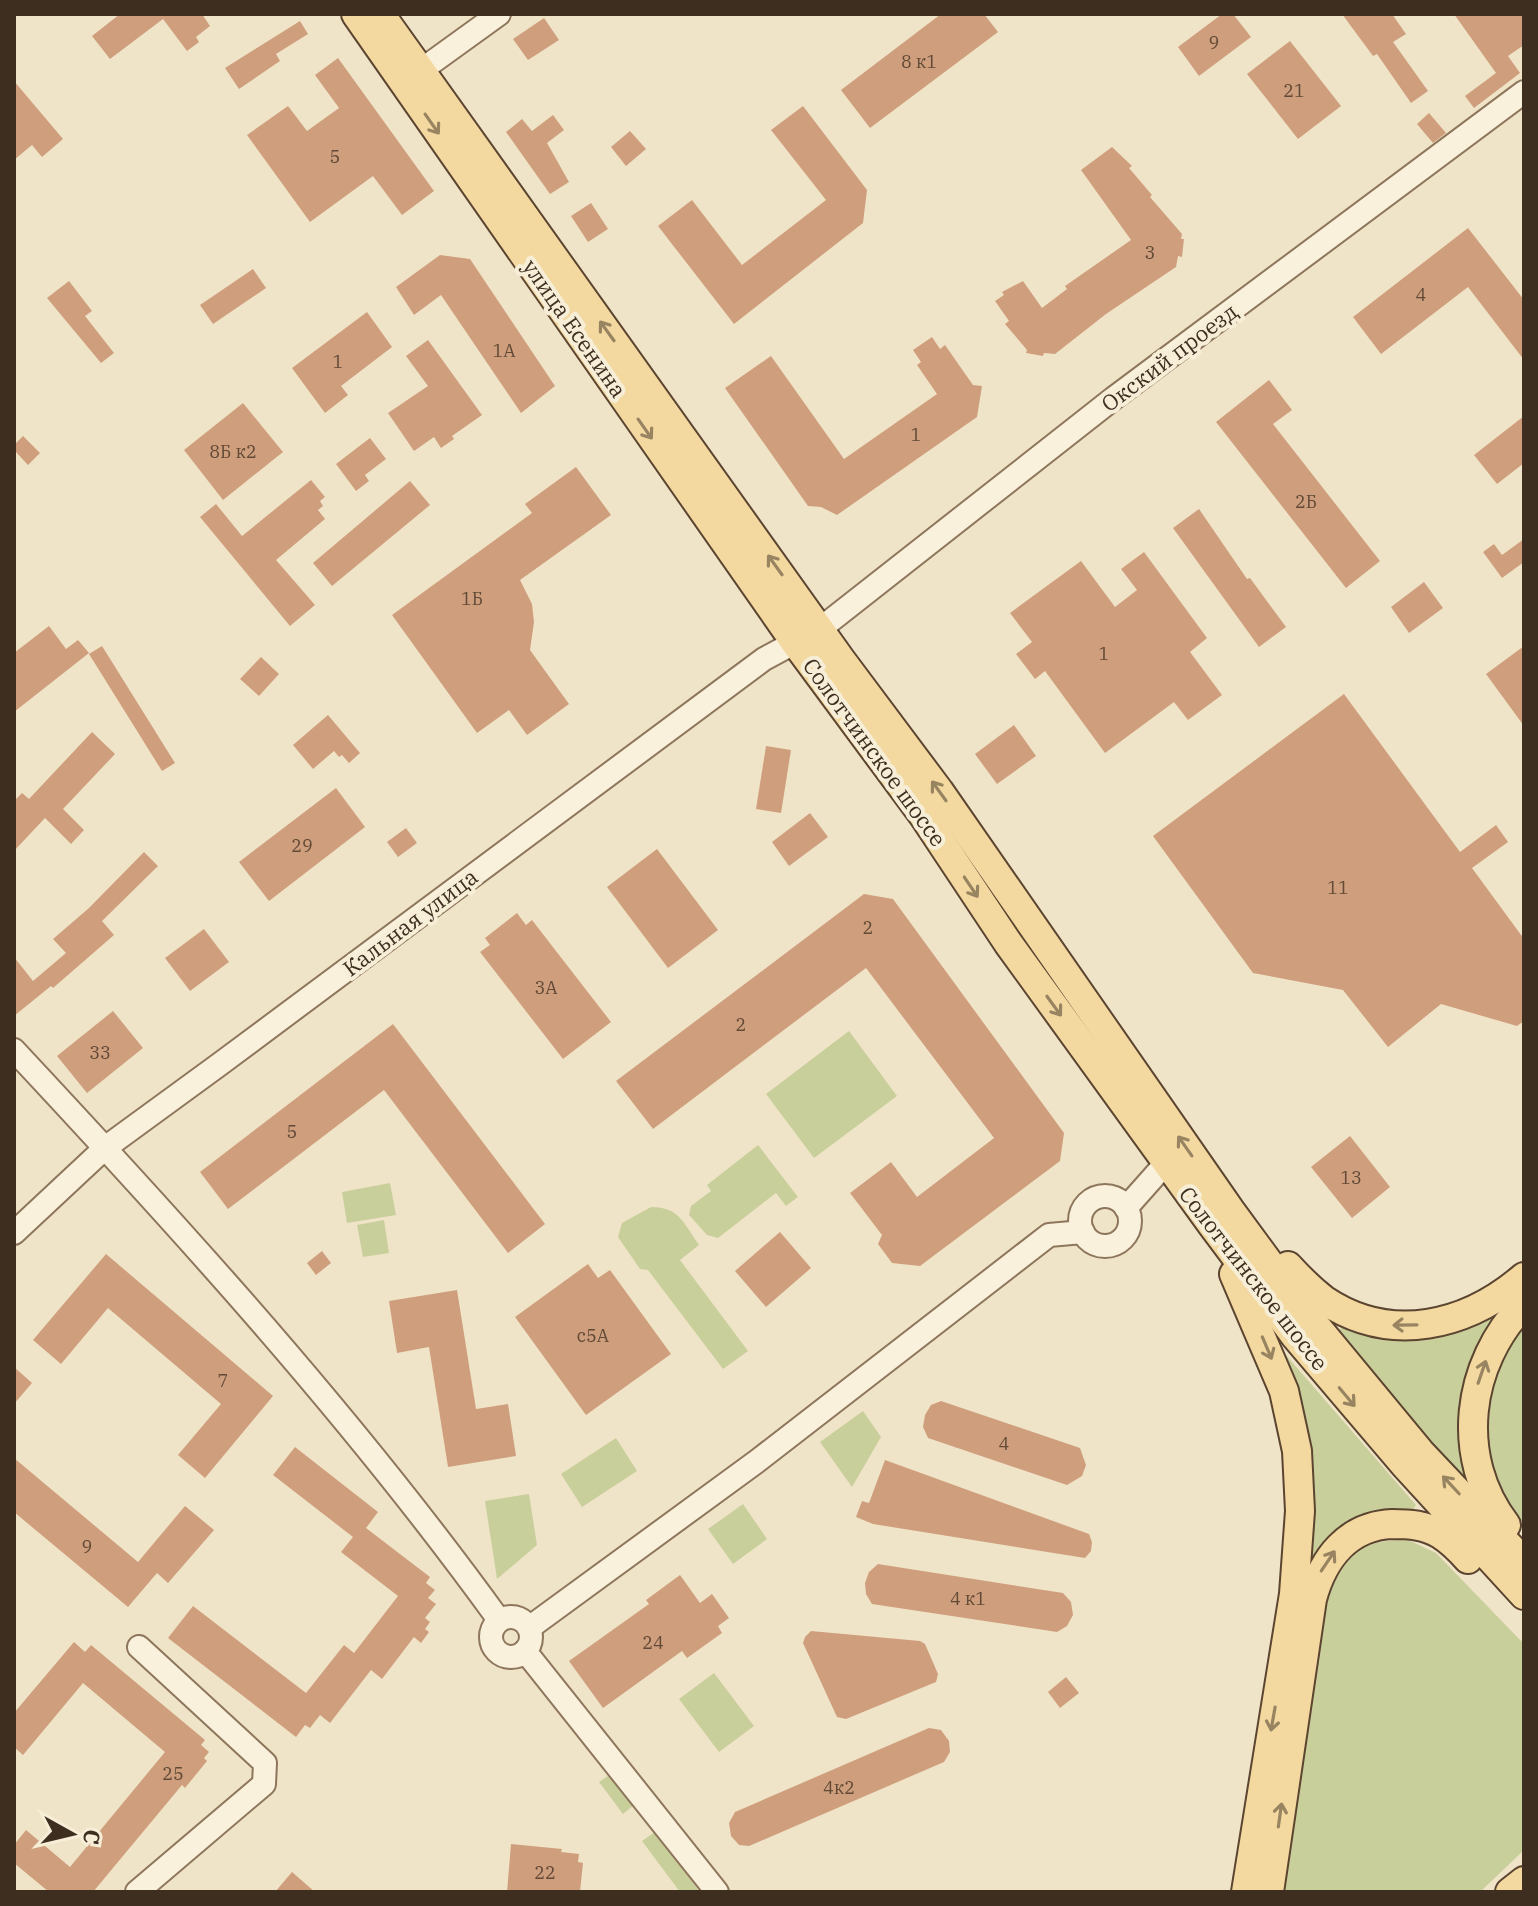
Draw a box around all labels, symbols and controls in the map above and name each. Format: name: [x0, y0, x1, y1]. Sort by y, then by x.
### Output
house number: 9: [1209, 31, 1219, 54]
house number: 8 к1: [901, 50, 937, 73]
house number: 21: [1283, 79, 1305, 102]
one-way arrow: [424, 113, 440, 135]
house number: 5: [330, 145, 340, 168]
house number: 3: [1145, 241, 1155, 264]
street label: улица Есенина: [516, 253, 634, 403]
house number: 4: [1416, 283, 1426, 306]
street label: Окский проезд: [1095, 296, 1243, 418]
one-way arrow: [599, 321, 615, 343]
house number: 1А: [492, 339, 516, 362]
house number: 1: [333, 350, 343, 373]
one-way arrow: [637, 418, 653, 440]
house number: 1: [911, 423, 921, 446]
house number: 8Б к2: [209, 440, 257, 463]
house number: 2Б: [1295, 490, 1317, 513]
one-way arrow: [767, 555, 784, 576]
house number: 1Б: [461, 587, 483, 610]
house number: 1: [1099, 642, 1109, 665]
street label: Солотчинское шоссе: [797, 652, 953, 852]
one-way arrow: [931, 781, 947, 803]
house number: 29: [291, 834, 313, 857]
street label: Кальная улица: [337, 862, 483, 982]
one-way arrow: [963, 875, 979, 897]
house number: 11: [1327, 876, 1349, 899]
house number: 2: [863, 916, 873, 939]
house number: 3А: [534, 976, 558, 999]
one-way arrow: [1045, 995, 1062, 1016]
house number: 2: [736, 1013, 746, 1036]
house number: 33: [89, 1041, 111, 1064]
house number: 5: [287, 1120, 297, 1143]
one-way arrow: [1177, 1135, 1193, 1157]
house number: 13: [1340, 1166, 1362, 1189]
street label: Солотчинское шоссе: [1173, 1180, 1335, 1376]
one-way arrow: [1392, 1317, 1419, 1333]
house number: с5А: [577, 1324, 610, 1347]
one-way arrow: [1261, 1335, 1276, 1360]
one-way arrow: [1475, 1360, 1490, 1385]
house number: 7: [218, 1369, 228, 1392]
one-way arrow: [1338, 1386, 1356, 1407]
house number: 4: [999, 1432, 1009, 1455]
one-way arrow: [1442, 1475, 1461, 1495]
house number: 9: [82, 1535, 92, 1558]
one-way arrow: [1320, 1551, 1336, 1573]
house number: 4 к1: [950, 1587, 986, 1610]
house number: 24: [642, 1631, 664, 1654]
one-way arrow: [1265, 1705, 1280, 1731]
house number: 25: [162, 1762, 184, 1785]
house number: 4к2: [823, 1776, 855, 1799]
north arrow: [32, 1794, 112, 1874]
one-way arrow: [1273, 1803, 1288, 1828]
text: С: [77, 1828, 108, 1846]
house number: 22: [534, 1861, 556, 1884]

